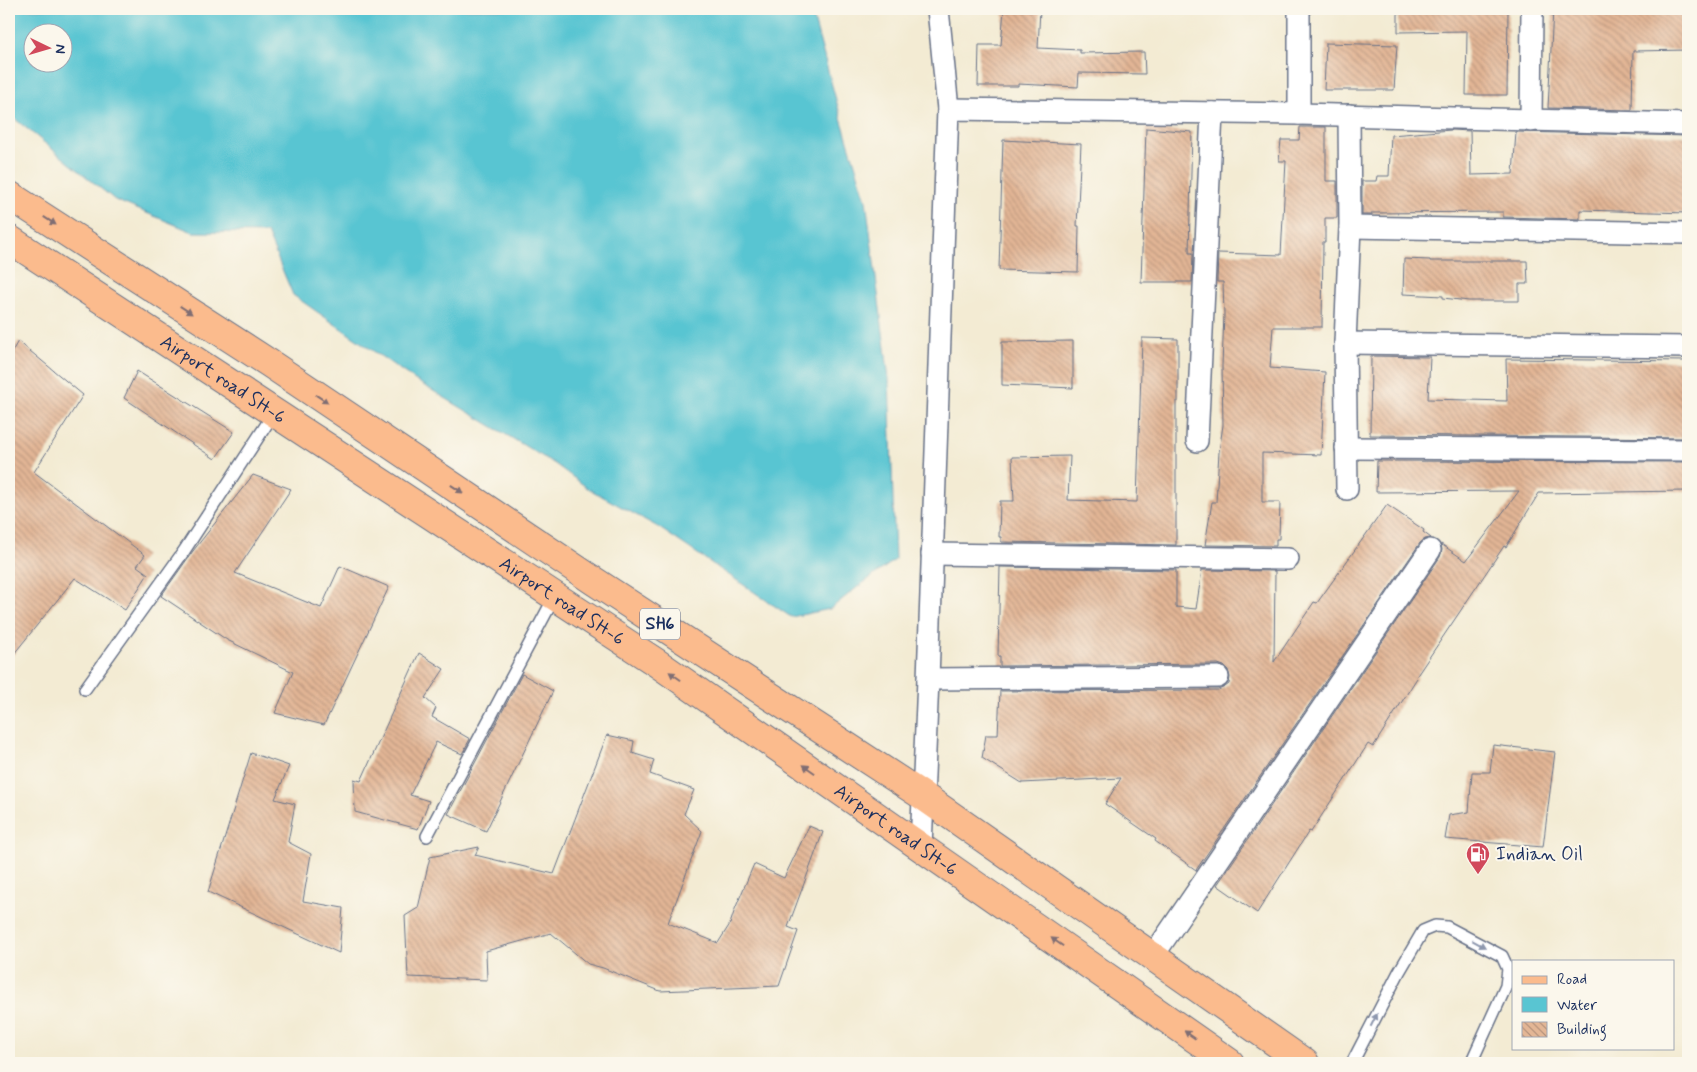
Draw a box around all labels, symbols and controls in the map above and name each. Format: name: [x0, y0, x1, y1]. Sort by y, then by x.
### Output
north arrow: [22, 22, 72, 72]
text: N: [51, 44, 69, 54]
one-way arrow: [43, 216, 56, 226]
one-way arrow: [179, 305, 193, 314]
street label: Airport road SH-6: [156, 329, 291, 429]
one-way arrow: [315, 394, 328, 404]
one-way arrow: [450, 484, 463, 494]
street label: Airport road SH-6: [494, 551, 630, 651]
road number: SH6: [640, 608, 680, 640]
one-way arrow: [669, 671, 682, 681]
one-way arrow: [802, 764, 816, 774]
street label: Airport road SH-6: [829, 778, 963, 882]
fuel station icon: Indian Oil: [1465, 841, 1491, 875]
place label: Indian Oil: [1496, 842, 1583, 867]
one-way arrow: [1050, 937, 1064, 947]
one-way arrow: [1472, 940, 1486, 948]
legend: [1512, 960, 1674, 1050]
text: Road: [1557, 970, 1587, 990]
text: Water: [1557, 996, 1597, 1016]
one-way arrow: [1370, 1013, 1378, 1027]
text: Building: [1557, 1020, 1607, 1041]
one-way arrow: [1183, 1030, 1197, 1040]

